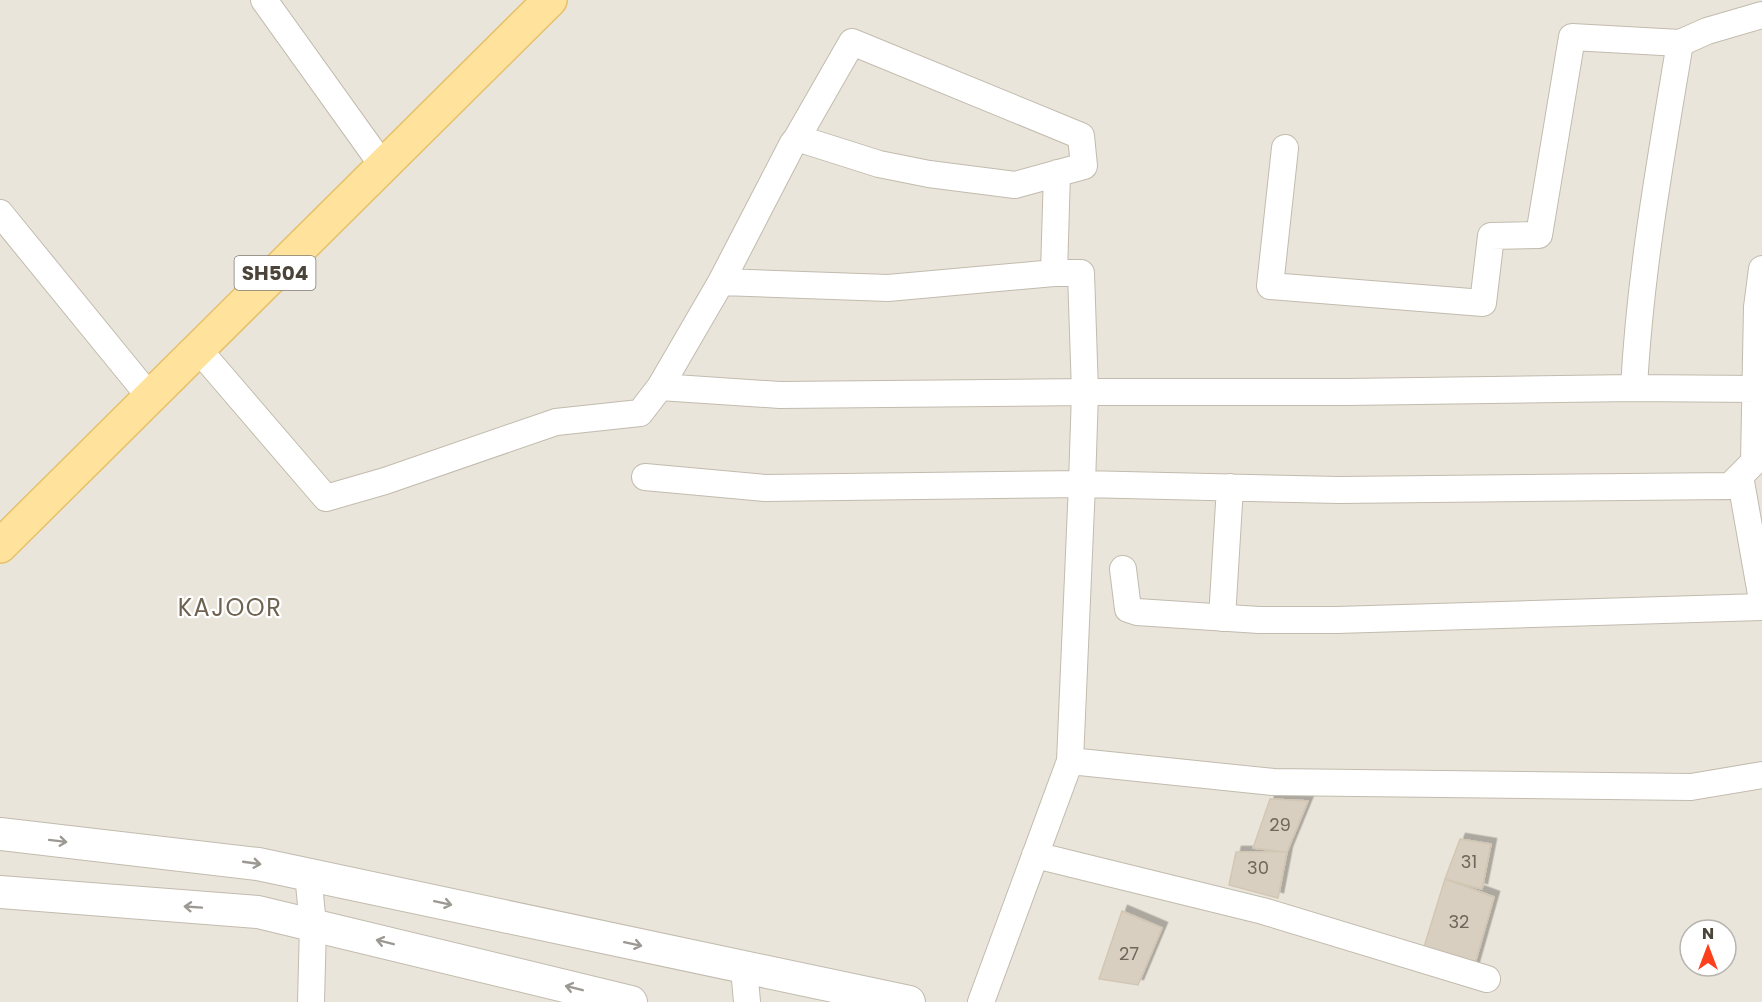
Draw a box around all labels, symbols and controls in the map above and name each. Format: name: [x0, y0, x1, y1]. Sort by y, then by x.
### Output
road number: SH504: [234, 256, 316, 290]
district label: KAJOOR: [178, 591, 282, 624]
house number: 29: [1269, 812, 1291, 837]
one-way arrow: [48, 835, 68, 846]
house number: 31: [1461, 849, 1477, 874]
house number: 30: [1247, 855, 1269, 880]
one-way arrow: [241, 858, 261, 869]
one-way arrow: [432, 898, 452, 909]
one-way arrow: [184, 901, 204, 912]
house number: 32: [1449, 909, 1469, 934]
north arrow: [1678, 918, 1738, 978]
text: N: [1702, 922, 1714, 945]
one-way arrow: [375, 936, 394, 948]
one-way arrow: [623, 939, 643, 950]
house number: 27: [1119, 941, 1139, 966]
one-way arrow: [565, 982, 584, 994]

